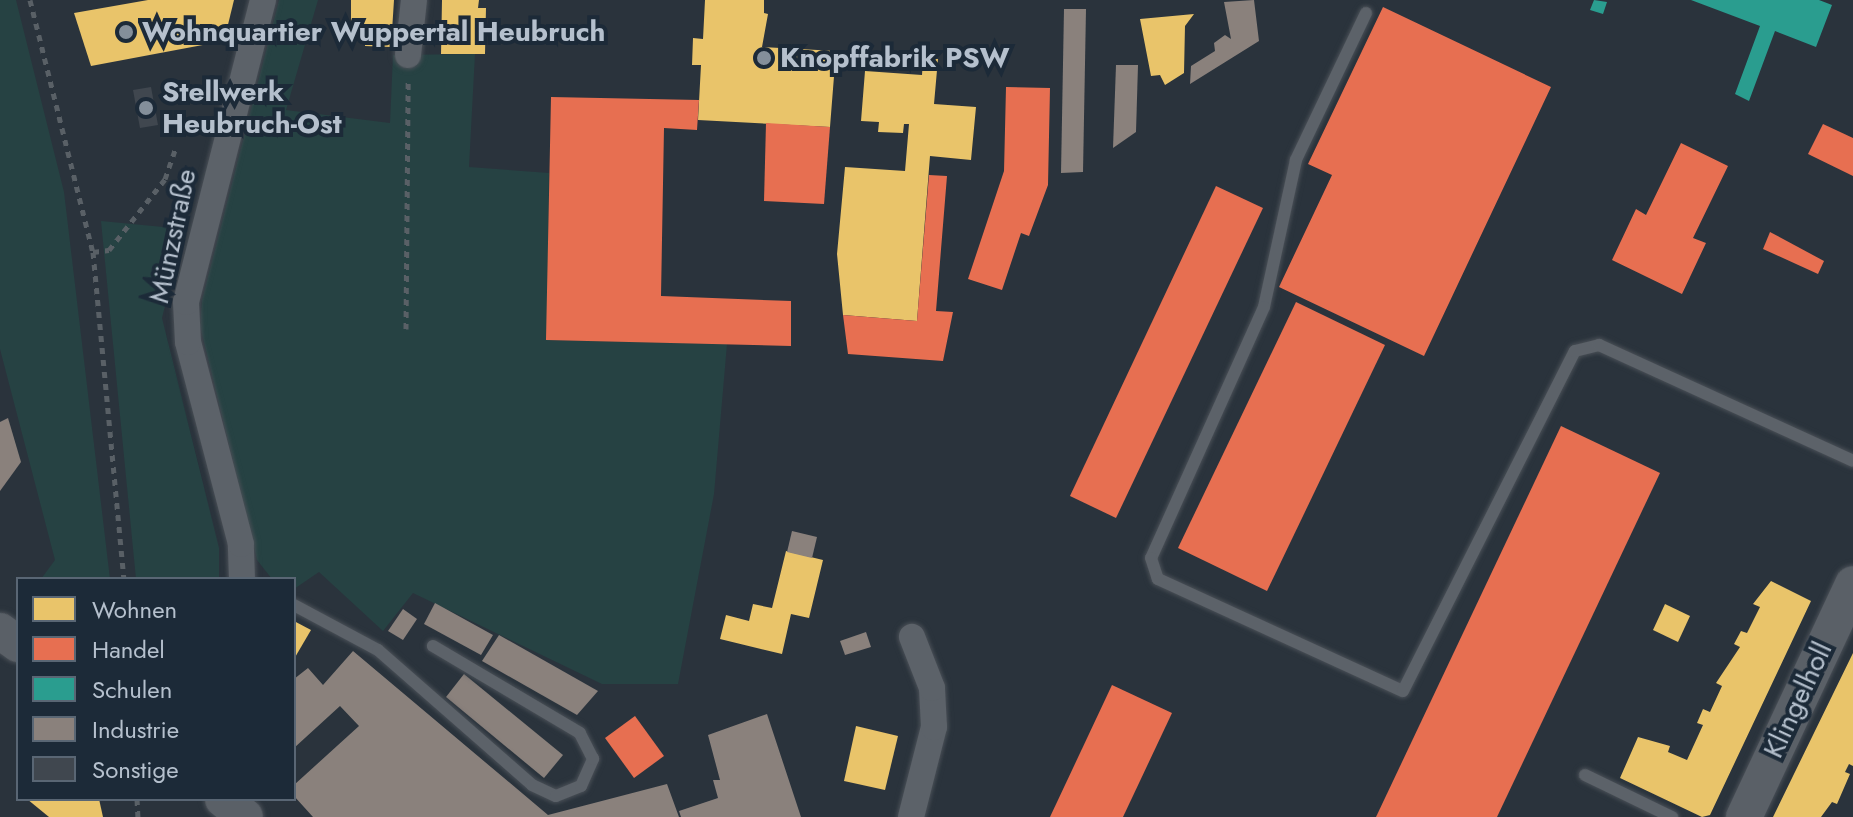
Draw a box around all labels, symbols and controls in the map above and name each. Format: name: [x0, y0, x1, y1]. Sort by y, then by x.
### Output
place label: Wohnquartier Wuppertal Heubruch: [142, 15, 606, 49]
marker: Wohnquartier Wuppertal Heubruch: [117, 23, 135, 41]
place label: Knopffabrik PSW: [780, 41, 1010, 75]
marker: Knopffabrik PSW: [755, 49, 773, 67]
place label: Stellwerk Heubruch-Ost: [162, 75, 342, 141]
marker: Stellwerk Heubruch-Ost: [137, 99, 155, 117]
street label: Münzstraße: [142, 166, 204, 306]
legend: [16, 577, 296, 801]
text: Wohnen: [92, 592, 177, 627]
text: Handel: [92, 632, 165, 667]
street label: Klingelholl: [1757, 637, 1839, 763]
text: Schulen: [92, 672, 172, 707]
text: Industrie: [92, 712, 179, 747]
text: Sonstige: [92, 752, 179, 787]

